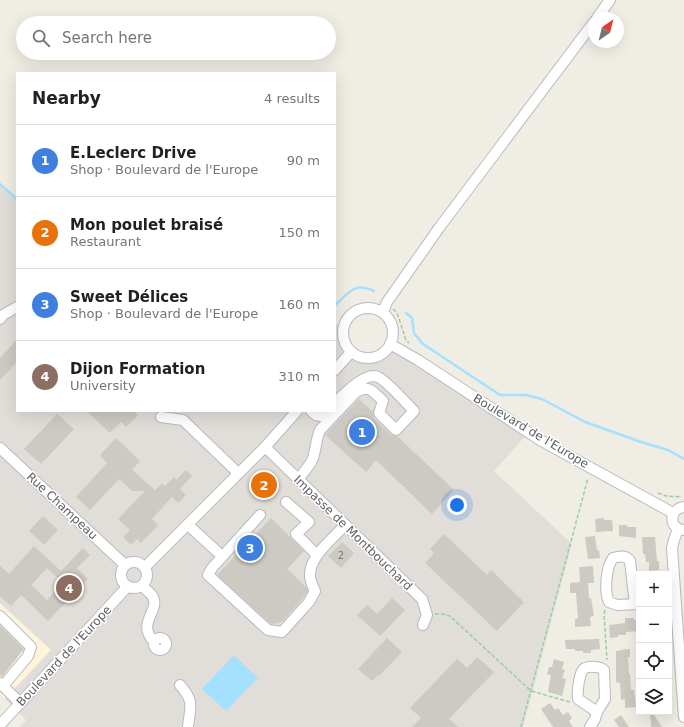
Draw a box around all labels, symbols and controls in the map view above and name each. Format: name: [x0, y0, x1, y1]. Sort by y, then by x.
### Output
north arrow: [588, 12, 624, 48]
search box: [16, 16, 336, 60]
icon: search: [30, 27, 52, 49]
text: Search here: [62, 29, 152, 47]
text: Nearby: [32, 88, 101, 108]
text: 4 results: [264, 91, 320, 106]
text: E.Leclerc Drive: [70, 144, 196, 162]
text: 1: [40, 153, 50, 168]
text: 90 m: [287, 153, 320, 168]
text: Shop · Boulevard de l'Europe: [70, 162, 258, 177]
text: Mon poulet braisé: [70, 216, 223, 234]
text: 2: [40, 225, 50, 240]
text: 150 m: [278, 225, 320, 240]
text: Restaurant: [70, 234, 141, 249]
text: Sweet Délices: [70, 288, 188, 306]
text: 3: [40, 297, 50, 312]
text: 160 m: [278, 297, 320, 312]
text: Shop · Boulevard de l'Europe: [70, 306, 258, 321]
text: Dijon Formation: [70, 360, 205, 378]
text: 4: [40, 369, 50, 384]
text: 310 m: [278, 369, 320, 384]
text: University: [70, 378, 136, 393]
street label: Boulevard de l'Europe: [471, 391, 591, 471]
pin: 1: [349, 417, 375, 447]
street label: Rue Champeau: [24, 470, 100, 542]
pin: 2: [251, 470, 277, 500]
street label: Impasse de Montbouchard: [291, 473, 415, 593]
your location: [447, 495, 467, 515]
pin: 3: [237, 533, 263, 563]
house number: 2: [338, 550, 344, 561]
map controls: [636, 571, 672, 715]
button: +: [636, 571, 672, 607]
pin: 4: [56, 573, 82, 603]
street label: Boulevard de l'Europe: [14, 603, 114, 709]
button: −: [636, 607, 672, 643]
button: locate: [636, 643, 672, 679]
button: layers: [636, 679, 672, 715]

